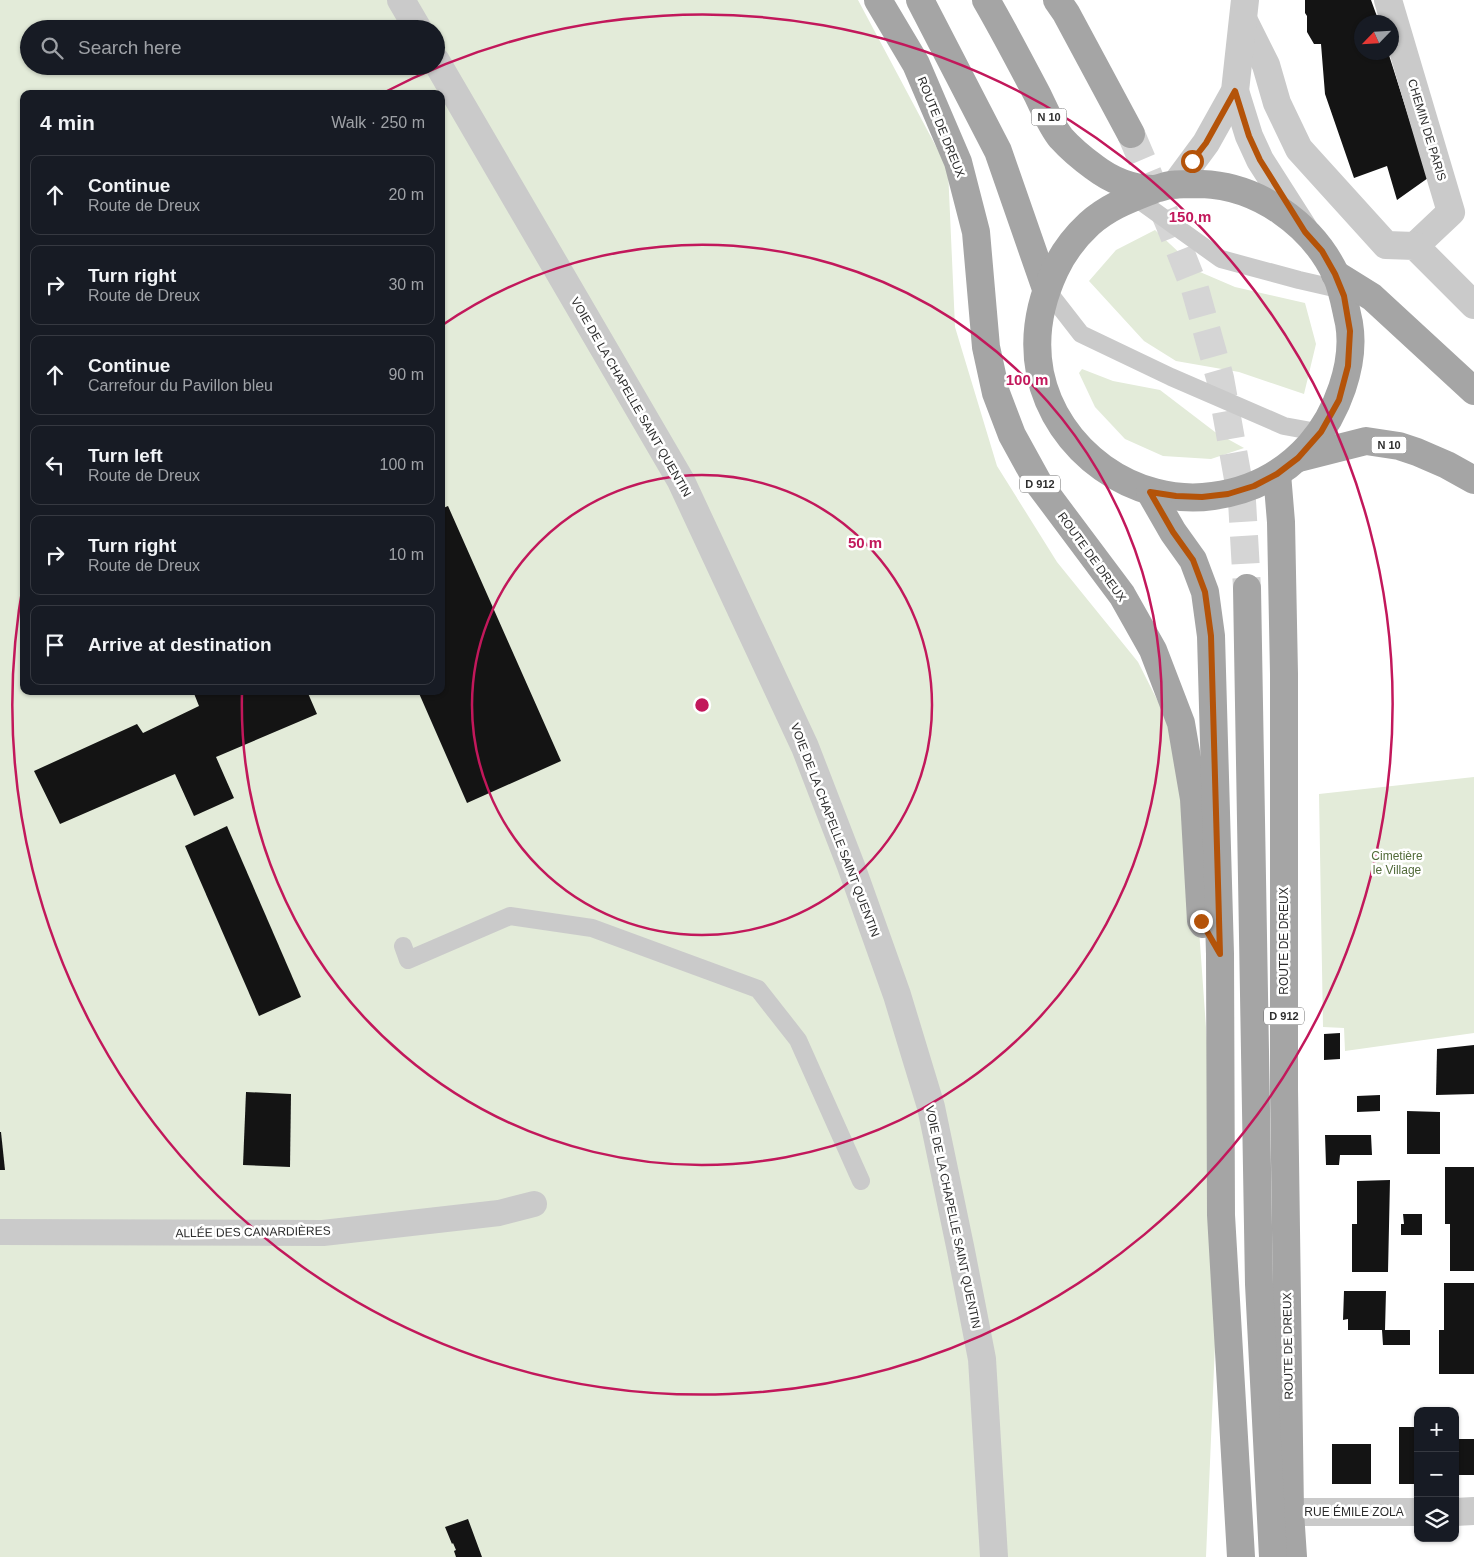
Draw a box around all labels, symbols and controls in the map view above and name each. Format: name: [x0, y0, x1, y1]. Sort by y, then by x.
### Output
north arrow: [1354, 15, 1399, 60]
search box: [20, 20, 445, 75]
icon: search: [38, 34, 66, 62]
text: Search here: [78, 37, 182, 58]
street label: ROUTE DE DREUX: [914, 75, 968, 179]
street label: CHEMIN DE PARIS: [1405, 77, 1449, 183]
road number: N 10: [1032, 108, 1066, 125]
text: 4 min: [40, 111, 95, 134]
text: Walk · 250 m: [331, 114, 425, 131]
route start: [1181, 150, 1204, 173]
text: Continue: [88, 175, 170, 196]
icon: ahead: [41, 181, 69, 209]
text: 20 m: [388, 186, 424, 203]
text: Route de Dreux: [88, 197, 200, 214]
text: 150 m: [1169, 208, 1211, 225]
text: Turn right: [88, 265, 176, 286]
icon: right: [41, 271, 69, 299]
text: 30 m: [388, 276, 424, 293]
text: Route de Dreux: [88, 287, 200, 304]
street label: VOIE DE LA CHAPELLE SAINT QUENTIN: [568, 295, 694, 499]
text: Continue: [88, 355, 170, 376]
icon: ahead: [41, 361, 69, 389]
text: 90 m: [388, 366, 424, 383]
text: 100 m: [1006, 371, 1048, 388]
text: Carrefour du Pavillon bleu: [88, 377, 273, 394]
road number: N 10: [1372, 436, 1406, 454]
text: Turn left: [88, 445, 163, 466]
icon: left: [41, 451, 69, 479]
text: 100 m: [380, 456, 424, 473]
text: Route de Dreux: [88, 467, 200, 484]
road number: D 912: [1020, 476, 1060, 492]
street label: ROUTE DE DREUX: [1055, 509, 1129, 605]
text: 50 m: [848, 534, 882, 551]
text: Turn right: [88, 535, 176, 556]
icon: right: [41, 541, 69, 569]
text: 10 m: [388, 546, 424, 563]
text: Route de Dreux: [88, 557, 200, 574]
icon: arrive: [41, 631, 69, 659]
text: Arrive at destination: [88, 634, 272, 655]
centre of rings: [693, 696, 711, 714]
street label: VOIE DE LA CHAPELLE SAINT QUENTIN: [788, 721, 882, 939]
park label: Cimetière le Village: [1371, 849, 1423, 877]
street label: ROUTE DE DREUX: [1277, 887, 1291, 995]
route end: [1190, 910, 1213, 933]
road number: D 912: [1264, 1008, 1304, 1024]
street label: VOIE DE LA CHAPELLE SAINT QUENTIN: [922, 1104, 984, 1330]
street label: ALLÉE DES CANARDIÈRES: [175, 1223, 331, 1240]
street label: ROUTE DE DREUX: [1280, 1292, 1296, 1400]
map controls: [1414, 1407, 1459, 1542]
button: +: [1414, 1407, 1459, 1452]
button: −: [1414, 1452, 1459, 1497]
button: layers: [1414, 1497, 1459, 1542]
street label: RUE ÉMILE ZOLA: [1304, 1504, 1404, 1519]

